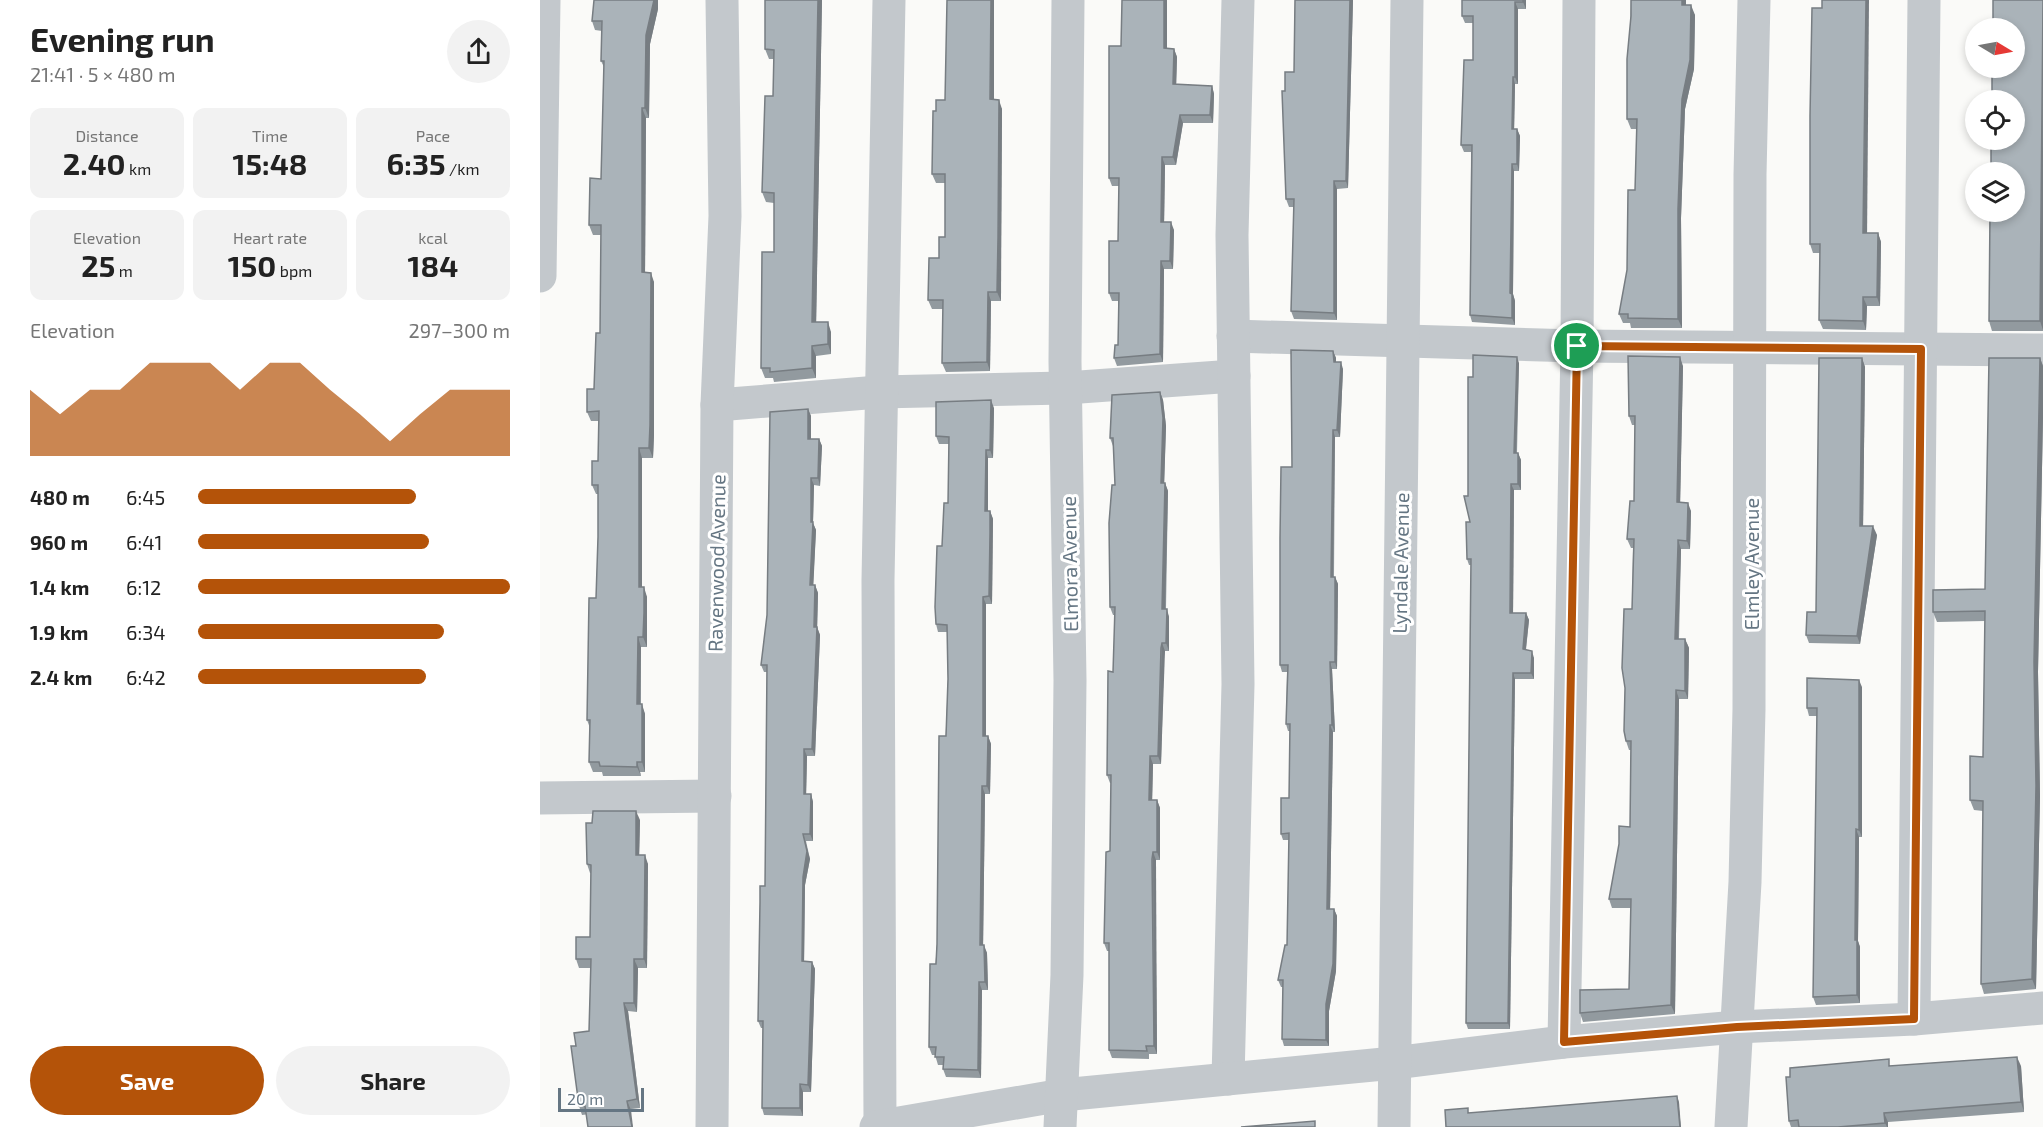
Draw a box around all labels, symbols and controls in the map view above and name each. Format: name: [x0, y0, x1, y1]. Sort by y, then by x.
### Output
north arrow: [1965, 18, 2025, 78]
map controls: [1965, 18, 2025, 222]
text: Evening run: [30, 19, 215, 59]
button: share: [447, 20, 510, 83]
text: 21:41 · 5 × 480 m: [30, 62, 176, 86]
button: locate: [1965, 90, 2025, 150]
text: Distance: [75, 126, 139, 145]
text: Time: [252, 126, 288, 145]
text: Pace: [416, 126, 450, 145]
text: 2.40: [63, 145, 125, 181]
text: 15:48: [232, 145, 308, 181]
text: 6:35: [387, 145, 445, 181]
text: km: [125, 159, 151, 178]
text: /km: [445, 159, 480, 178]
button: layers: [1965, 162, 2025, 222]
text: Elevation: [73, 228, 141, 247]
text: Heart rate: [233, 228, 307, 247]
text: kcal: [418, 228, 448, 247]
text: 25: [81, 247, 115, 283]
text: 150: [228, 247, 276, 283]
text: 184: [408, 247, 458, 283]
text: m: [115, 261, 133, 280]
text: bpm: [276, 261, 312, 280]
text: Elevation: [30, 318, 115, 342]
text: 297–300 m: [408, 318, 510, 342]
pin: [1551, 320, 1602, 371]
icon: arrive: [1560, 329, 1593, 362]
street label: Ravenwood Avenue: [702, 474, 730, 652]
text: 480 m: [30, 485, 90, 509]
text: 6:45: [126, 485, 165, 509]
street label: Lyndale Avenue: [1387, 492, 1413, 634]
street label: Elmora Avenue: [1056, 496, 1082, 632]
street label: Elmley Avenue: [1739, 498, 1763, 630]
text: 960 m: [30, 530, 88, 554]
text: 6:41: [126, 530, 162, 554]
text: 1.4 km: [30, 575, 89, 599]
text: 6:12: [126, 575, 161, 599]
text: 1.9 km: [30, 620, 88, 644]
text: 6:34: [126, 620, 166, 644]
text: 2.4 km: [30, 665, 92, 689]
text: 6:42: [126, 665, 166, 689]
button: Save: [30, 1046, 264, 1115]
button: Share: [276, 1046, 510, 1115]
scale bar: [558, 1085, 644, 1112]
text: 20 m: [567, 1089, 603, 1108]

